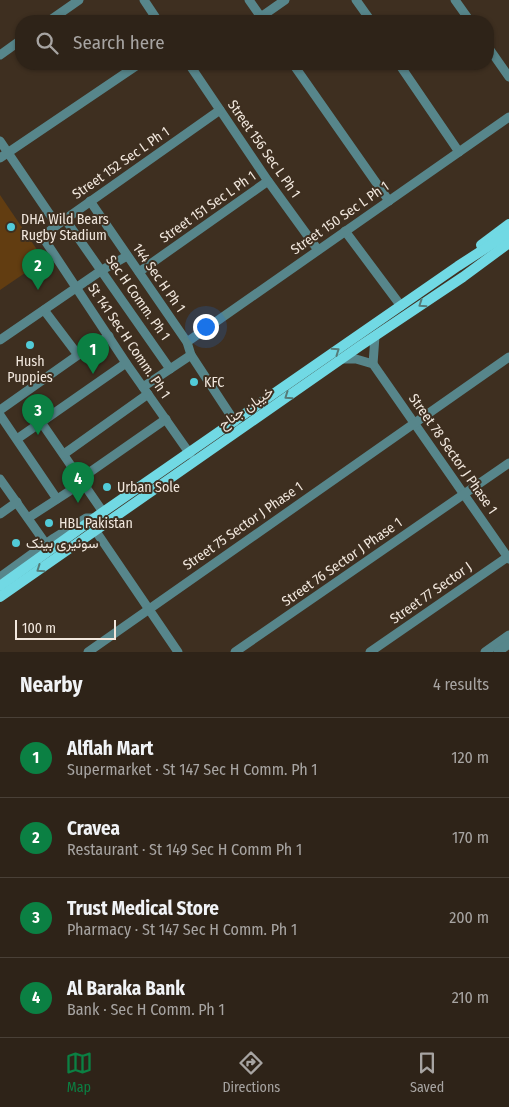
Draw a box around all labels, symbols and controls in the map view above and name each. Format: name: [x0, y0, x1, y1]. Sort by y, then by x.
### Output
search box: [15, 15, 494, 70]
icon: search: [33, 29, 61, 57]
text: Search here: [73, 31, 165, 54]
street label: Street 156 Sec L Ph 1: [224, 97, 304, 201]
street label: Street 152 Sec L Ph 1: [69, 123, 173, 203]
street label: Street 151 Sec L Ph 1: [157, 167, 259, 247]
street label: Street 150 Sec L Ph 1: [288, 178, 392, 258]
place label: DHA Wild Bears Rugby Stadium: [21, 211, 109, 244]
marker: DHA Wild Bears Rugby Stadium: [5, 221, 17, 233]
street label: 144 Sec H Ph 1: [129, 240, 189, 316]
pin: 2: [22, 249, 54, 290]
street label: Sec H Comm. Ph 1: [102, 252, 174, 344]
street label: St 141 Sec H Comm. Ph 1: [84, 280, 174, 402]
one-way arrow: [418, 298, 427, 308]
your location: [193, 314, 219, 340]
pin: 1: [77, 333, 109, 374]
marker: Hush Puppies: [24, 339, 36, 351]
one-way arrow: [330, 348, 340, 357]
place label: Hush Puppies: [7, 353, 53, 386]
place label: KFC: [204, 374, 224, 391]
marker: KFC: [188, 376, 200, 388]
street label: خیبان جناح: [215, 383, 278, 435]
one-way arrow: [284, 390, 294, 399]
street label: Street 78 Sector J Phase 1: [405, 391, 501, 517]
pin: 3: [22, 394, 54, 435]
pin: 4: [62, 462, 94, 503]
street label: Street 75 Sector J Phase 1: [180, 478, 306, 574]
place label: Urban Sole: [117, 479, 180, 496]
marker: Urban Sole: [101, 481, 113, 493]
street label: Street 76 Sector J Phase 1: [279, 514, 405, 610]
place label: HBL Pakistan: [59, 515, 133, 532]
marker: HBL Pakistan: [43, 517, 55, 529]
place label: سونیری بینک: [26, 535, 99, 552]
marker: سونیری بینک: [10, 537, 22, 549]
street label: Street 77 Sector J: [387, 559, 475, 627]
one-way arrow: [36, 563, 46, 572]
scale bar: [15, 617, 116, 640]
text: 100 m: [22, 620, 56, 637]
text: Nearby: [20, 672, 82, 698]
text: 4 results: [433, 675, 489, 694]
text: Alflah Mart: [67, 737, 154, 760]
text: 1: [33, 748, 39, 767]
text: 120 m: [451, 748, 489, 767]
text: Supermarket · St 147 Sec H Comm. Ph 1: [67, 760, 318, 779]
text: Cravea: [67, 817, 120, 840]
text: 2: [32, 828, 40, 847]
text: 170 m: [452, 828, 489, 847]
text: Restaurant · St 149 Sec H Comm Ph 1: [67, 840, 302, 859]
text: Trust Medical Store: [67, 897, 219, 920]
text: 3: [32, 908, 40, 927]
text: 200 m: [449, 908, 489, 927]
text: Pharmacy · St 147 Sec H Comm. Ph 1: [67, 920, 297, 939]
text: Al Baraka Bank: [67, 977, 185, 1000]
text: 4: [32, 988, 40, 1007]
text: 210 m: [452, 988, 489, 1007]
text: Bank · Sec H Comm. Ph 1: [67, 1000, 225, 1019]
tab: Map: [65, 1049, 93, 1096]
tab: Directions: [222, 1049, 280, 1096]
tab: Saved: [410, 1049, 444, 1096]

